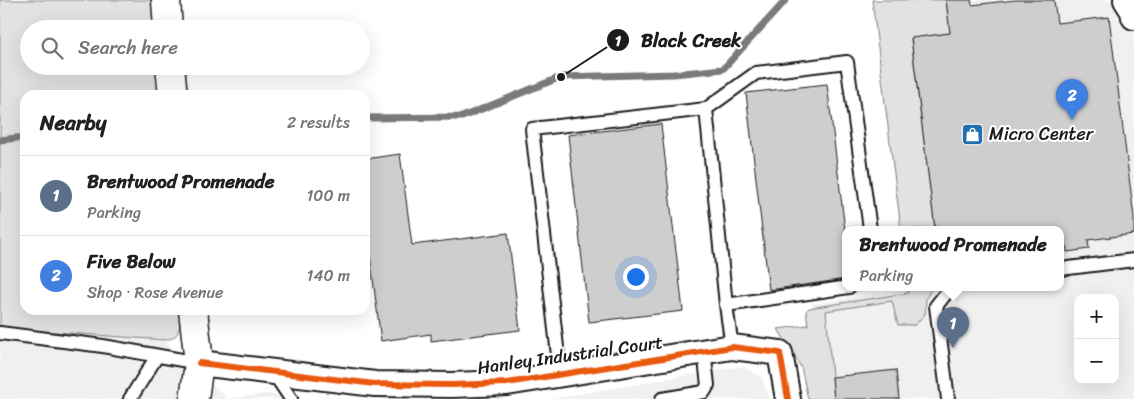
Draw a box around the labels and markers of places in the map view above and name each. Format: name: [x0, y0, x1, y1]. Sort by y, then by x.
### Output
callout: Black Creek: [606, 23, 752, 57]
pin: 2: [1056, 79, 1088, 120]
place label: Micro Center: [989, 118, 1095, 150]
shop icon: Micro Center: [961, 122, 985, 146]
pin: 1: [937, 307, 969, 348]

